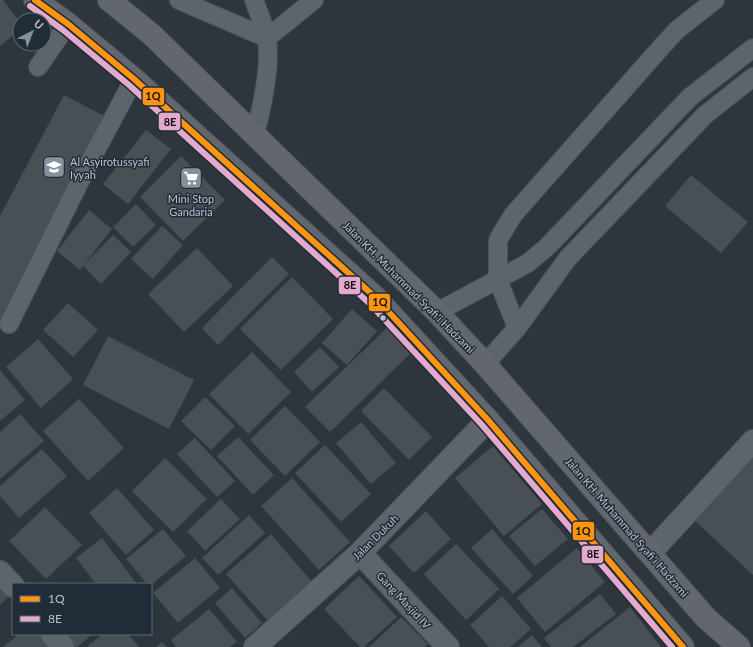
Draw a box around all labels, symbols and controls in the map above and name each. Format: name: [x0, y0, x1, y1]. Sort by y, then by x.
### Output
north arrow: [12, 12, 52, 52]
text: U: [32, 17, 46, 32]
line badge: 1Q: [142, 87, 165, 106]
text: 1Q: [145, 89, 161, 102]
line badge: 8E: [158, 112, 181, 131]
text: 8E: [164, 115, 176, 128]
school or university icon: Al Asyirotussyafi Iyyah: [41, 154, 67, 180]
place label: Al Asyirotussyafi Iyyah: [70, 155, 150, 181]
supermarket icon: Mini Stop Gandaria: [178, 165, 204, 191]
place label: Mini Stop Gandaria: [168, 192, 214, 218]
street label: Jalan KH. Muhammad Syafi'i Hadzami: [340, 218, 478, 356]
line badge: 8E: [338, 276, 361, 295]
text: 8E: [344, 278, 356, 291]
line badge: 1Q: [368, 293, 391, 312]
text: 1Q: [372, 295, 388, 308]
unlabelled marker: [378, 313, 388, 323]
street label: Jalan KH. Muhammad Syafi'i Hadzami: [563, 454, 692, 600]
street label: Jalan Dukuh: [349, 511, 401, 563]
line badge: 1Q: [572, 521, 595, 541]
text: 1Q: [575, 524, 591, 537]
line badge: 8E: [581, 545, 604, 564]
text: 8E: [587, 547, 599, 560]
street label: Gang Masjid IV: [374, 569, 434, 632]
legend: [12, 583, 152, 635]
text: 1Q: [48, 591, 65, 606]
text: 8E: [48, 611, 62, 626]

